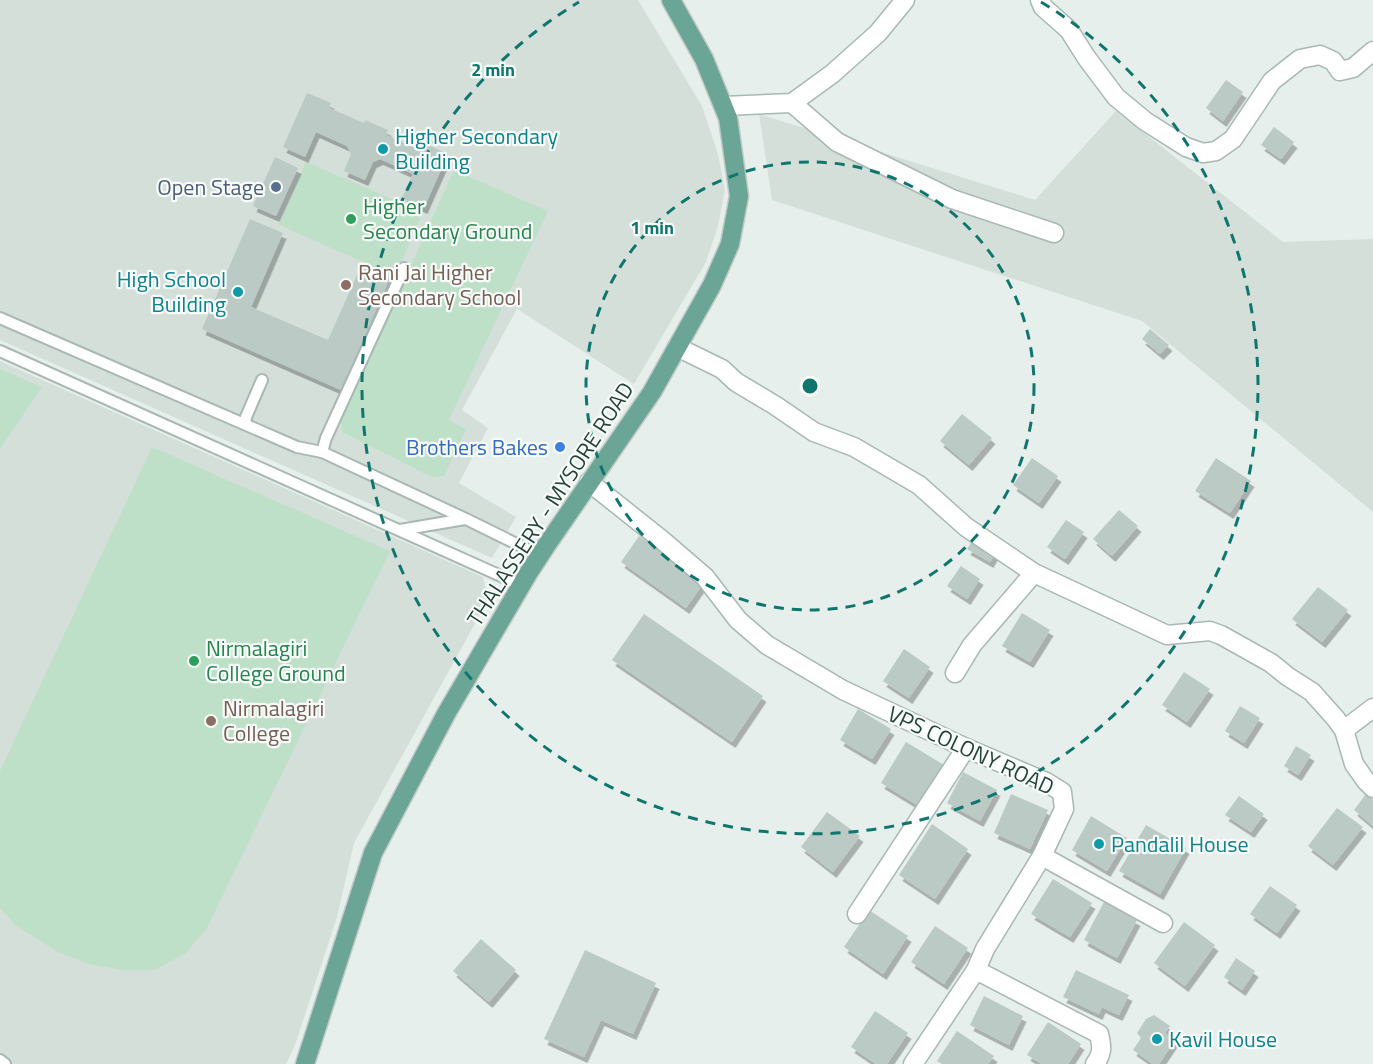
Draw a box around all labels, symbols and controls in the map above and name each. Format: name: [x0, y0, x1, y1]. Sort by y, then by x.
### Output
text: 2 min: [471, 56, 515, 83]
place label: Higher Secondary Building: [395, 119, 559, 178]
marker: Higher Secondary Building: [376, 142, 390, 156]
place label: Open Stage: [157, 170, 264, 204]
marker: Open Stage: [269, 180, 283, 194]
place label: Higher Secondary Ground: [363, 189, 532, 248]
marker: Higher Secondary Ground: [344, 212, 358, 226]
text: 1 min: [630, 214, 674, 241]
place label: Rani Jai Higher Secondary School: [358, 255, 521, 314]
place label: High School Building: [117, 262, 226, 321]
marker: Rani Jai Higher Secondary School: [339, 278, 353, 292]
marker: High School Building: [231, 285, 245, 299]
street label: THALASSERY - MYSORE ROAD: [458, 375, 642, 633]
centre of rings: [800, 376, 820, 396]
place label: Brothers Bakes: [406, 430, 548, 464]
marker: Brothers Bakes: [553, 440, 567, 454]
place label: Nirmalagiri College Ground: [206, 631, 346, 690]
marker: Nirmalagiri College Ground: [187, 654, 201, 668]
place label: Nirmalagiri College: [223, 691, 324, 750]
street label: VPS COLONY ROAD: [882, 697, 1060, 803]
marker: Nirmalagiri College: [204, 714, 218, 728]
place label: Pandalil House: [1111, 827, 1249, 861]
marker: Pandalil House: [1092, 837, 1106, 851]
place label: Kavil House: [1169, 1022, 1277, 1056]
marker: Kavil House: [1150, 1032, 1164, 1046]

